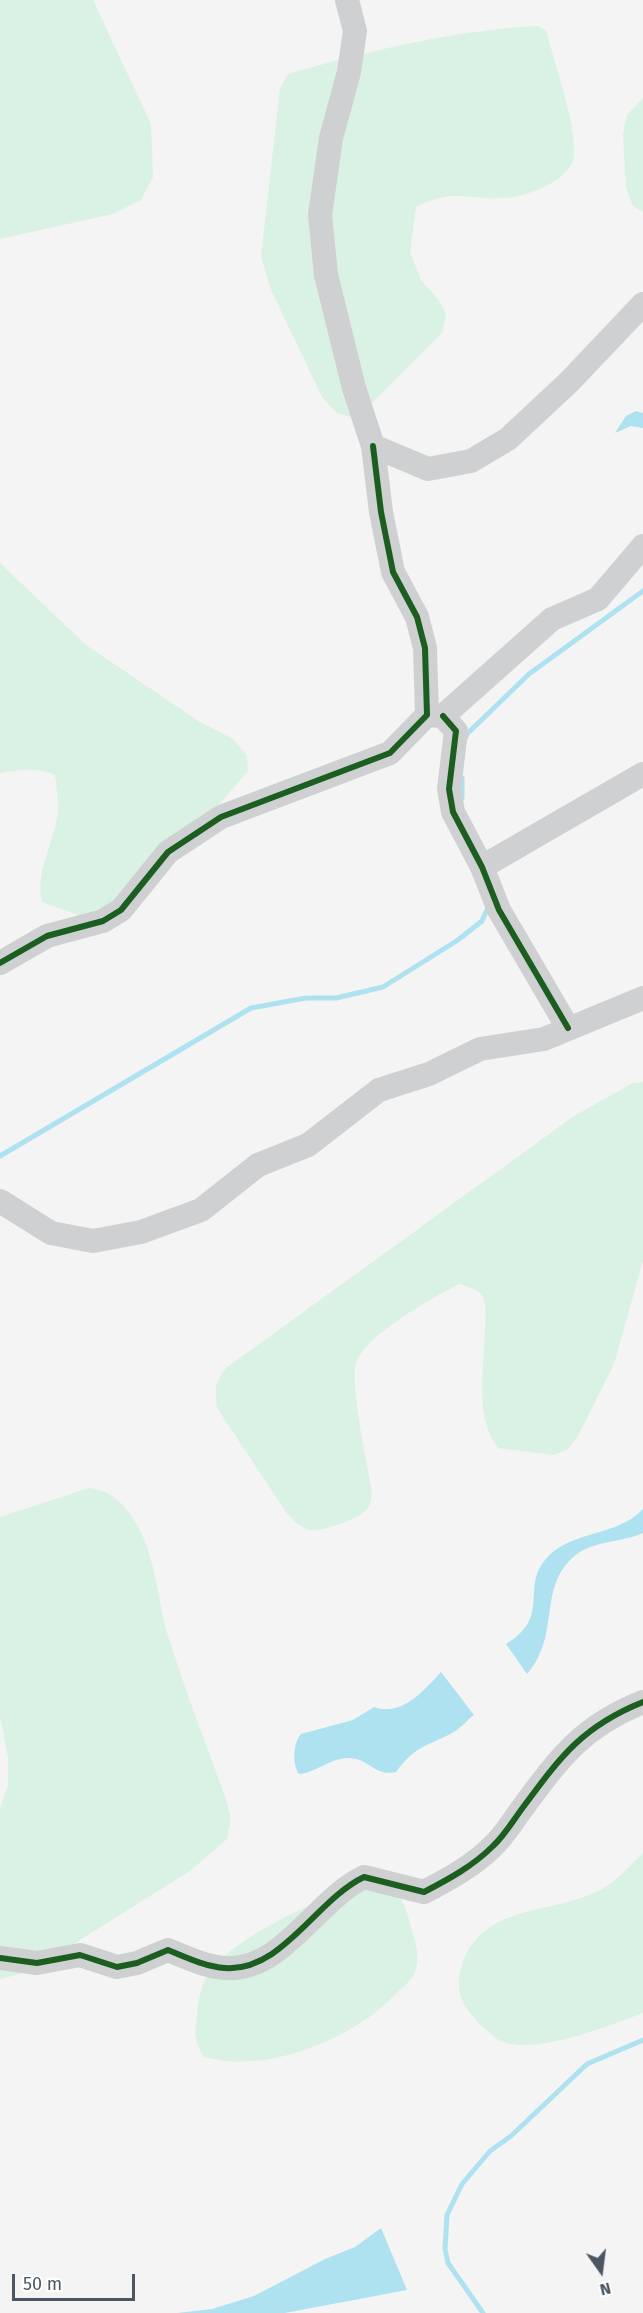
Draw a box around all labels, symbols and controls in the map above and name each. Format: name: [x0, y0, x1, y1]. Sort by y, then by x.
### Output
north arrow: [571, 2241, 631, 2301]
scale bar: [15, 2262, 138, 2300]
text: 50 m: [23, 2273, 62, 2295]
text: N: [598, 2278, 613, 2299]

